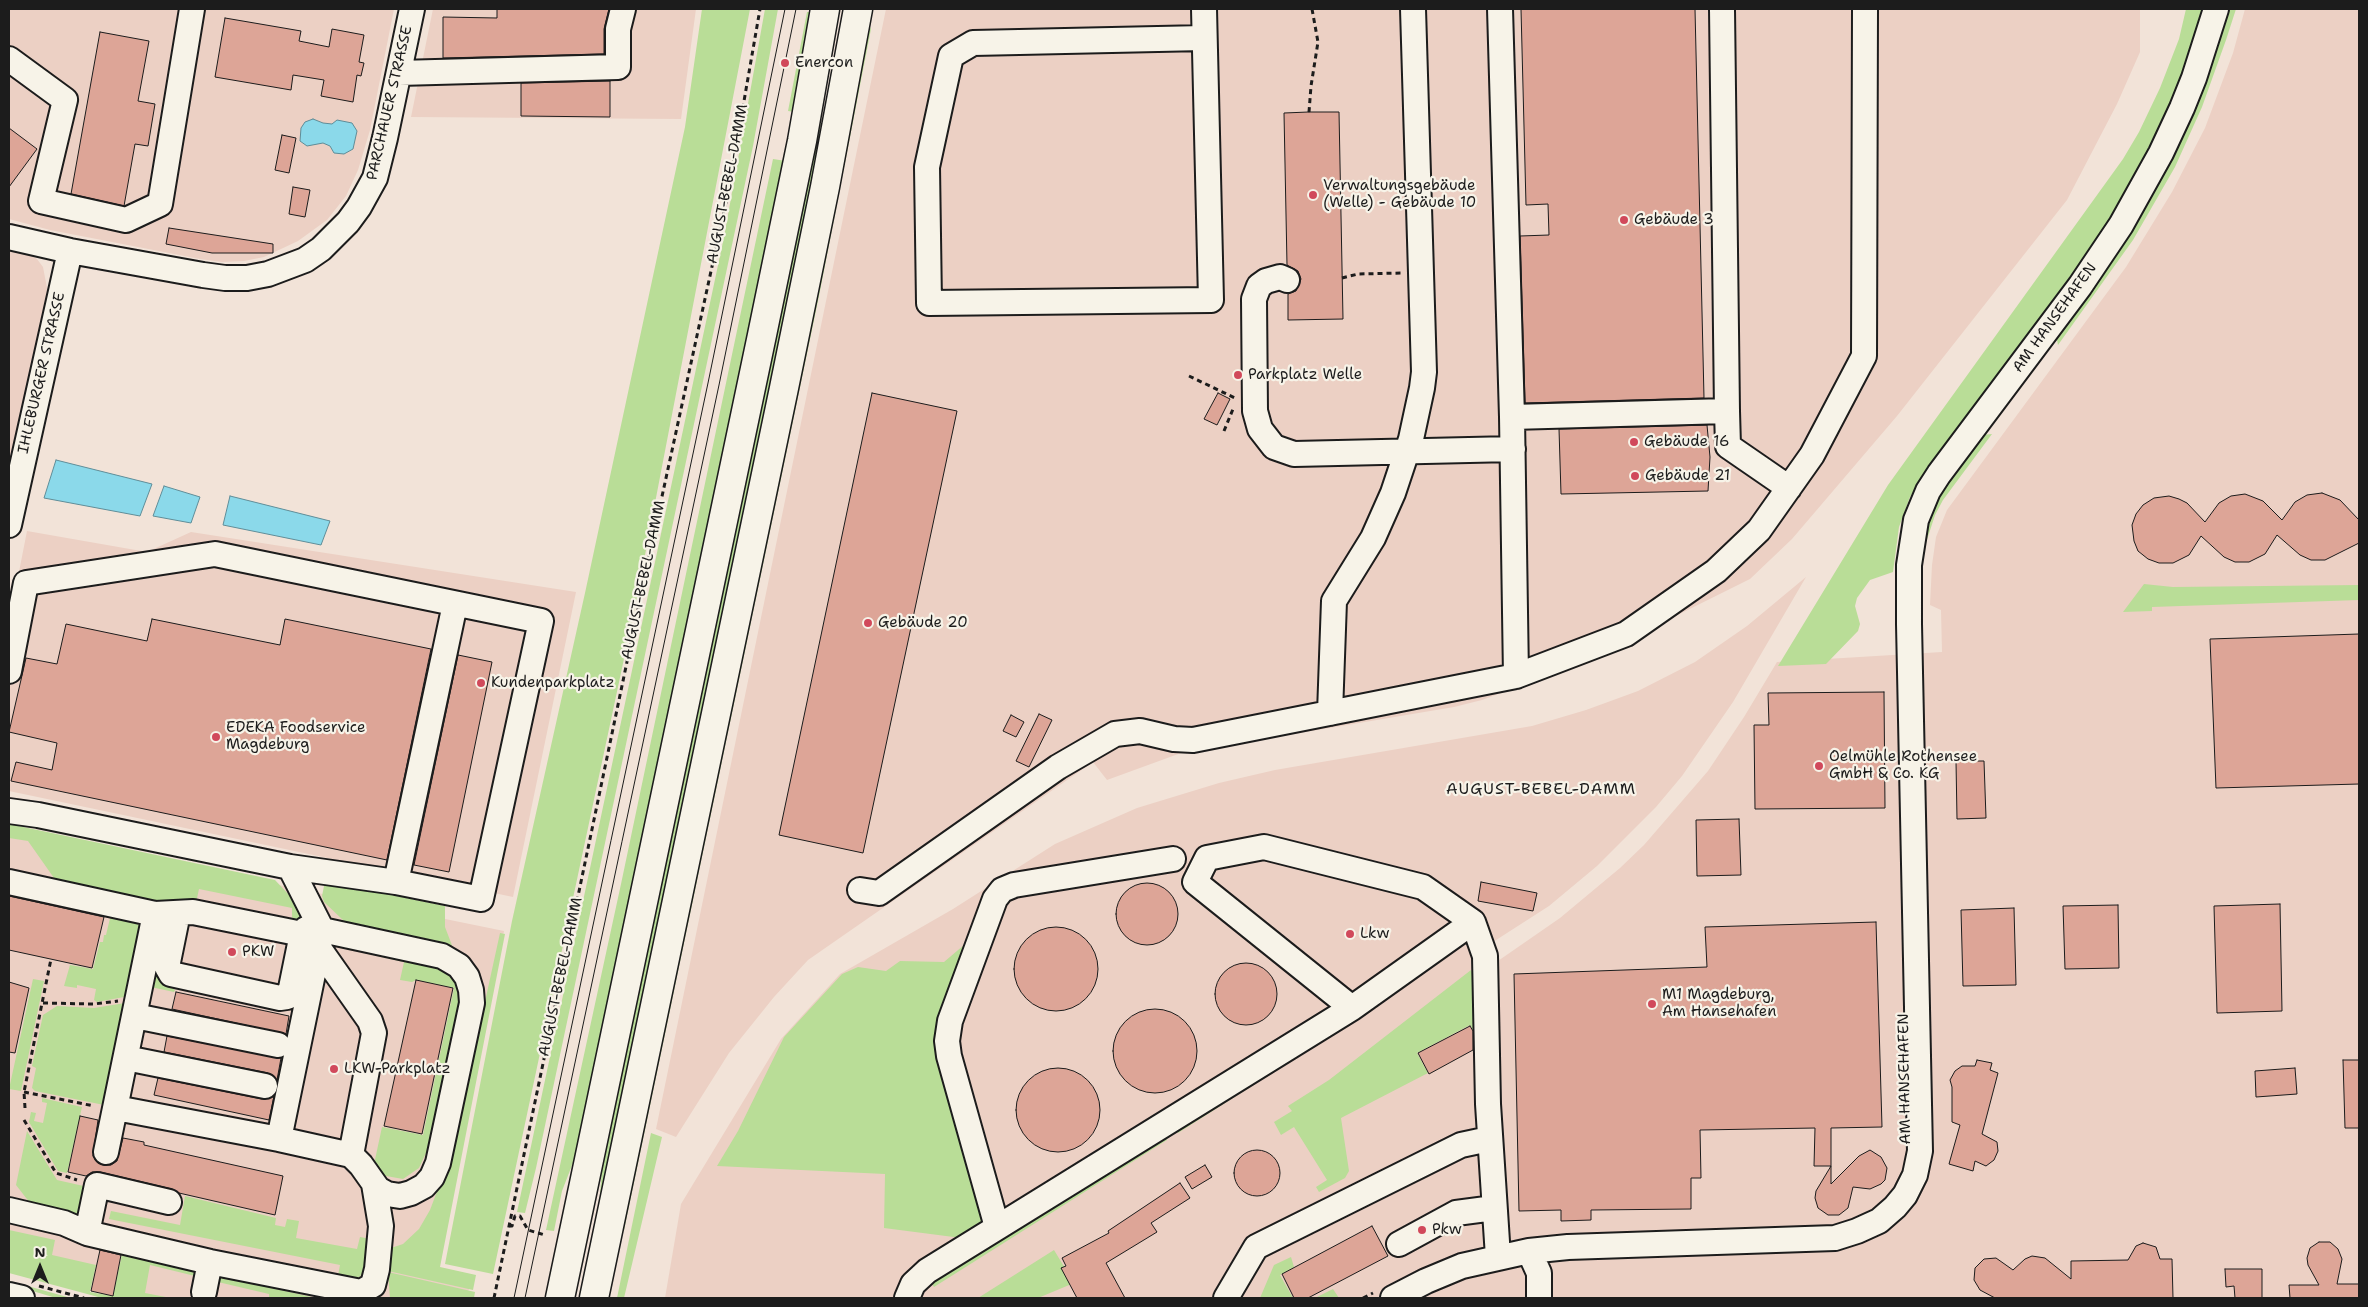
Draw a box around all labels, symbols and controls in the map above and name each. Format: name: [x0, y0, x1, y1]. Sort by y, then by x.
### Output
street label: PARCHAUER STRASSE: [363, 24, 417, 182]
place label: Enercon: [795, 54, 853, 72]
marker: Enercon: [779, 57, 791, 69]
street label: AUGUST-BEBEL-DAMM: [704, 103, 752, 265]
place label: Verwaltungsgebäude (Welle) - Gebäude 10: [1323, 177, 1476, 212]
marker: Verwaltungsgebäude (Welle) - Gebäude 10: [1307, 189, 1319, 201]
place label: Gebäude 3: [1634, 211, 1714, 229]
marker: Gebäude 3: [1618, 214, 1630, 226]
street label: AM HANSEHAFEN: [2009, 260, 2101, 376]
street label: IHLEBURGER STRASSE: [15, 291, 69, 455]
place label: Parkplatz Welle: [1248, 366, 1362, 384]
marker: Parkplatz Welle: [1232, 369, 1244, 381]
place label: Gebäude 16: [1644, 433, 1729, 451]
marker: Gebäude 16: [1628, 436, 1640, 448]
place label: Gebäude 21: [1645, 467, 1730, 485]
marker: Gebäude 21: [1629, 470, 1641, 482]
street label: AUGUST-BEBEL-DAMM: [618, 499, 670, 661]
place label: Gebäude 20: [878, 614, 968, 632]
marker: Gebäude 20: [862, 617, 874, 629]
place label: Kundenparkplatz: [491, 674, 615, 692]
marker: Kundenparkplatz: [475, 677, 487, 689]
place label: EDEKA Foodservice Magdeburg: [226, 719, 365, 754]
marker: EDEKA Foodservice Magdeburg: [210, 731, 222, 743]
place label: Oelmühle Rothensee GmbH & Co. KG: [1829, 748, 1977, 783]
marker: Oelmühle Rothensee GmbH & Co. KG: [1813, 760, 1825, 772]
district label: AUGUST-BEBEL-DAMM: [1444, 780, 1638, 800]
street label: AUGUST-BEBEL-DAMM: [535, 896, 587, 1058]
place label: Lkw: [1360, 925, 1389, 943]
marker: Lkw: [1344, 928, 1356, 940]
place label: PKW: [242, 943, 274, 961]
marker: PKW: [226, 946, 238, 958]
place label: M1 Magdeburg, Am Hansehafen: [1662, 986, 1776, 1021]
marker: M1 Magdeburg, Am Hansehafen: [1646, 998, 1658, 1010]
street label: AM HANSEHAFEN: [1895, 1013, 1915, 1145]
place label: LKW-Parkplatz: [344, 1060, 451, 1078]
marker: LKW-Parkplatz: [328, 1063, 340, 1075]
place label: Pkw: [1432, 1221, 1462, 1239]
marker: Pkw: [1416, 1224, 1428, 1236]
north arrow: [15, 1242, 65, 1292]
text: N: [34, 1243, 46, 1261]

